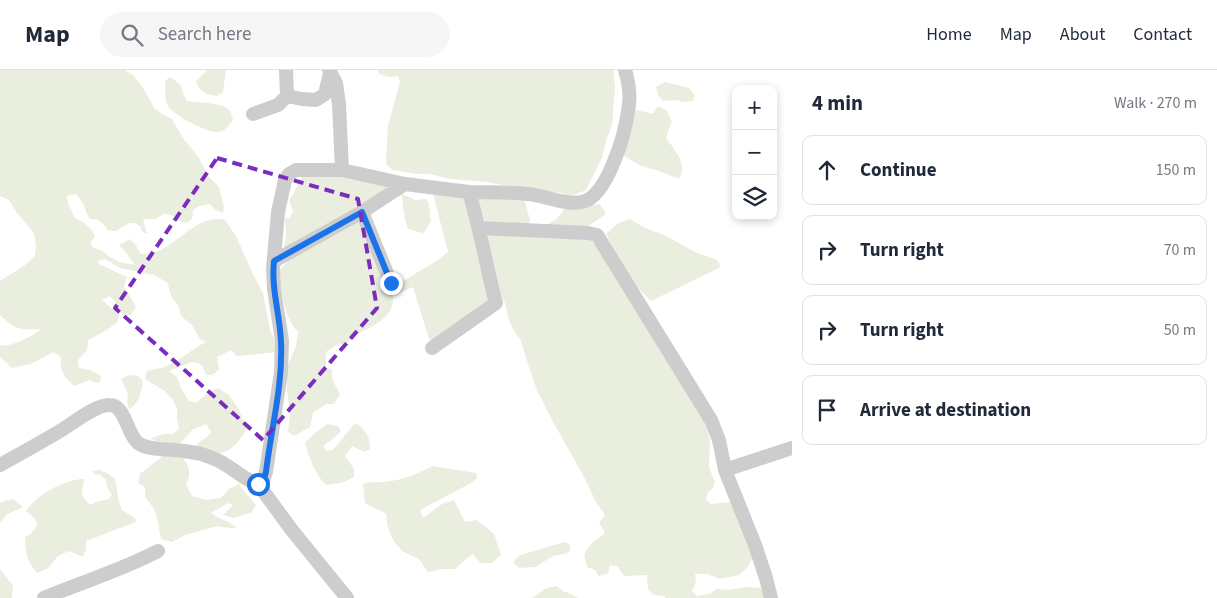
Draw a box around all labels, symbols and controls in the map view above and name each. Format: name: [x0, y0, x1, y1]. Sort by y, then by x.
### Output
search box: [100, 12, 450, 57]
text: Map: [25, 17, 70, 52]
icon: search: [118, 21, 146, 49]
text: Search here: [158, 21, 251, 48]
text: Home: [926, 22, 972, 47]
text: Map: [1000, 22, 1032, 47]
text: About: [1060, 22, 1105, 47]
text: Contact: [1133, 22, 1192, 47]
map controls: [732, 85, 777, 220]
button: +: [732, 85, 777, 130]
text: 4 min: [812, 88, 863, 118]
text: Walk · 270 m: [1114, 92, 1197, 114]
button: −: [732, 130, 777, 175]
icon: ahead: [813, 156, 841, 184]
text: Continue: [860, 157, 937, 184]
text: 150 m: [1156, 159, 1196, 181]
button: layers: [732, 175, 777, 220]
icon: right: [813, 236, 841, 264]
text: Turn right: [860, 237, 944, 264]
text: 70 m: [1164, 239, 1196, 261]
route end: [380, 272, 403, 295]
icon: right: [813, 316, 841, 344]
text: Turn right: [860, 317, 944, 344]
text: 50 m: [1164, 319, 1196, 341]
icon: arrive: [813, 396, 841, 424]
text: Arrive at destination: [860, 397, 1031, 424]
route start: [247, 473, 270, 496]

